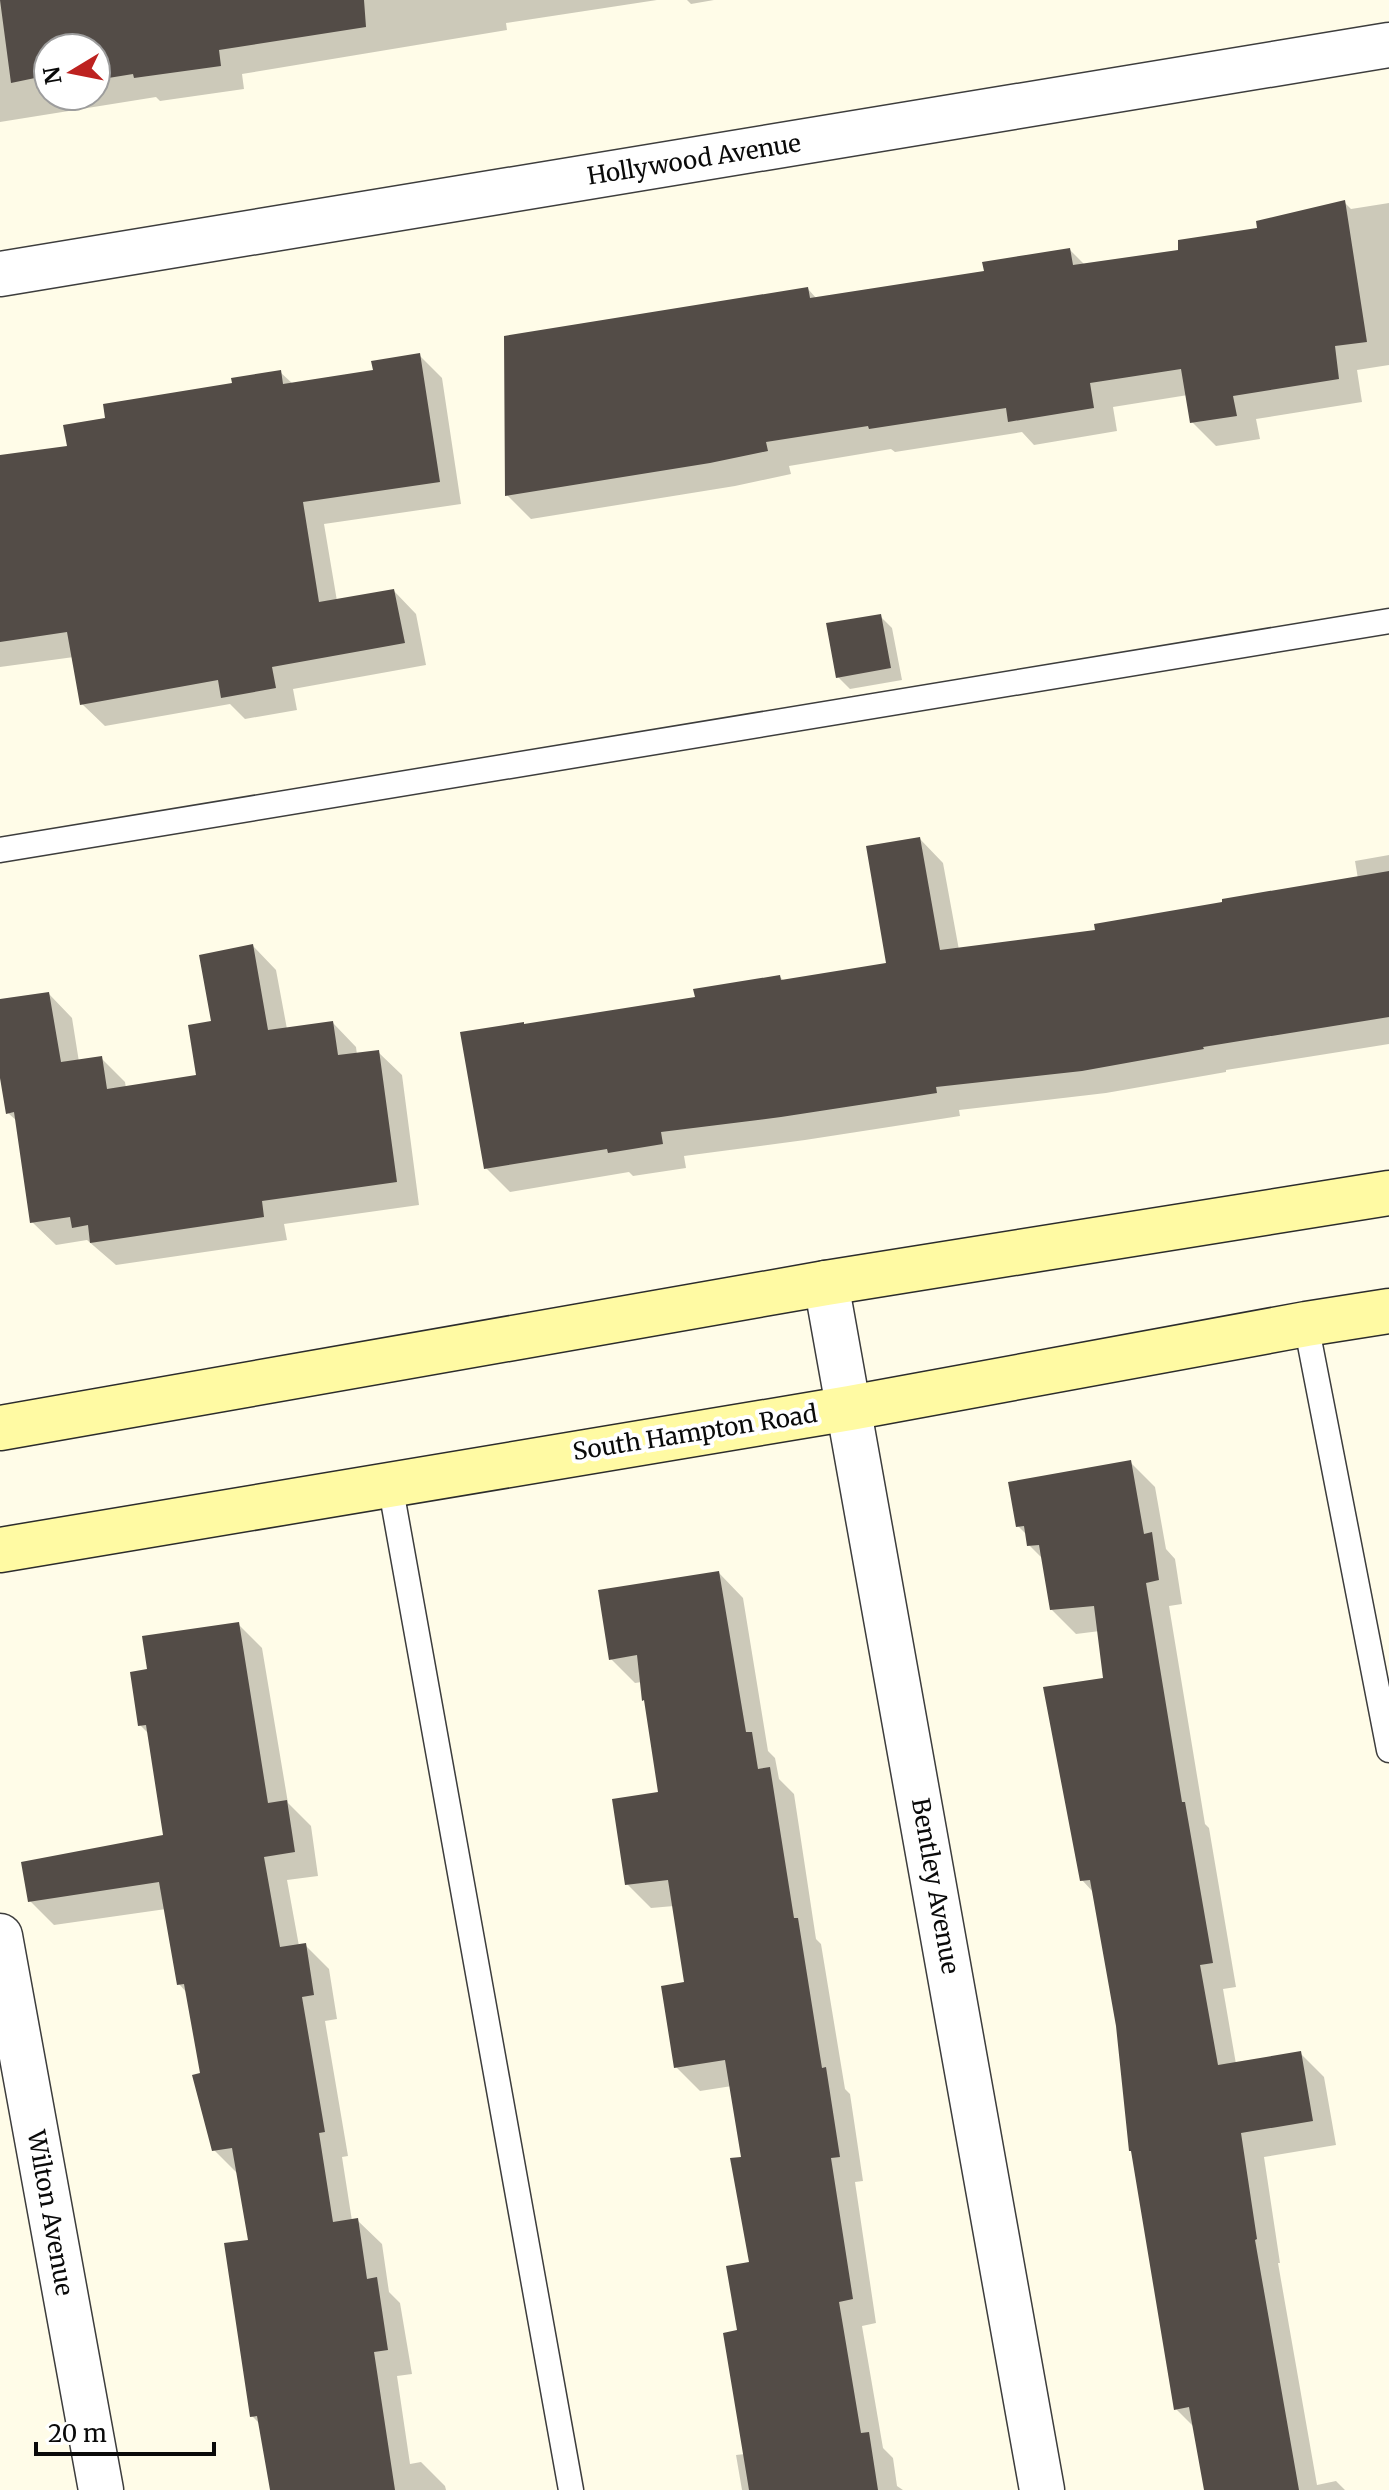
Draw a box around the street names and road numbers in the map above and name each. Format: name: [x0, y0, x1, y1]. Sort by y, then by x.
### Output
street label: Hollywood Avenue: [585, 127, 803, 192]
street label: South Hampton Road: [571, 1398, 819, 1467]
street label: Bentley Avenue: [905, 1796, 966, 1976]
street label: Wilton Avenue: [21, 2127, 80, 2298]

